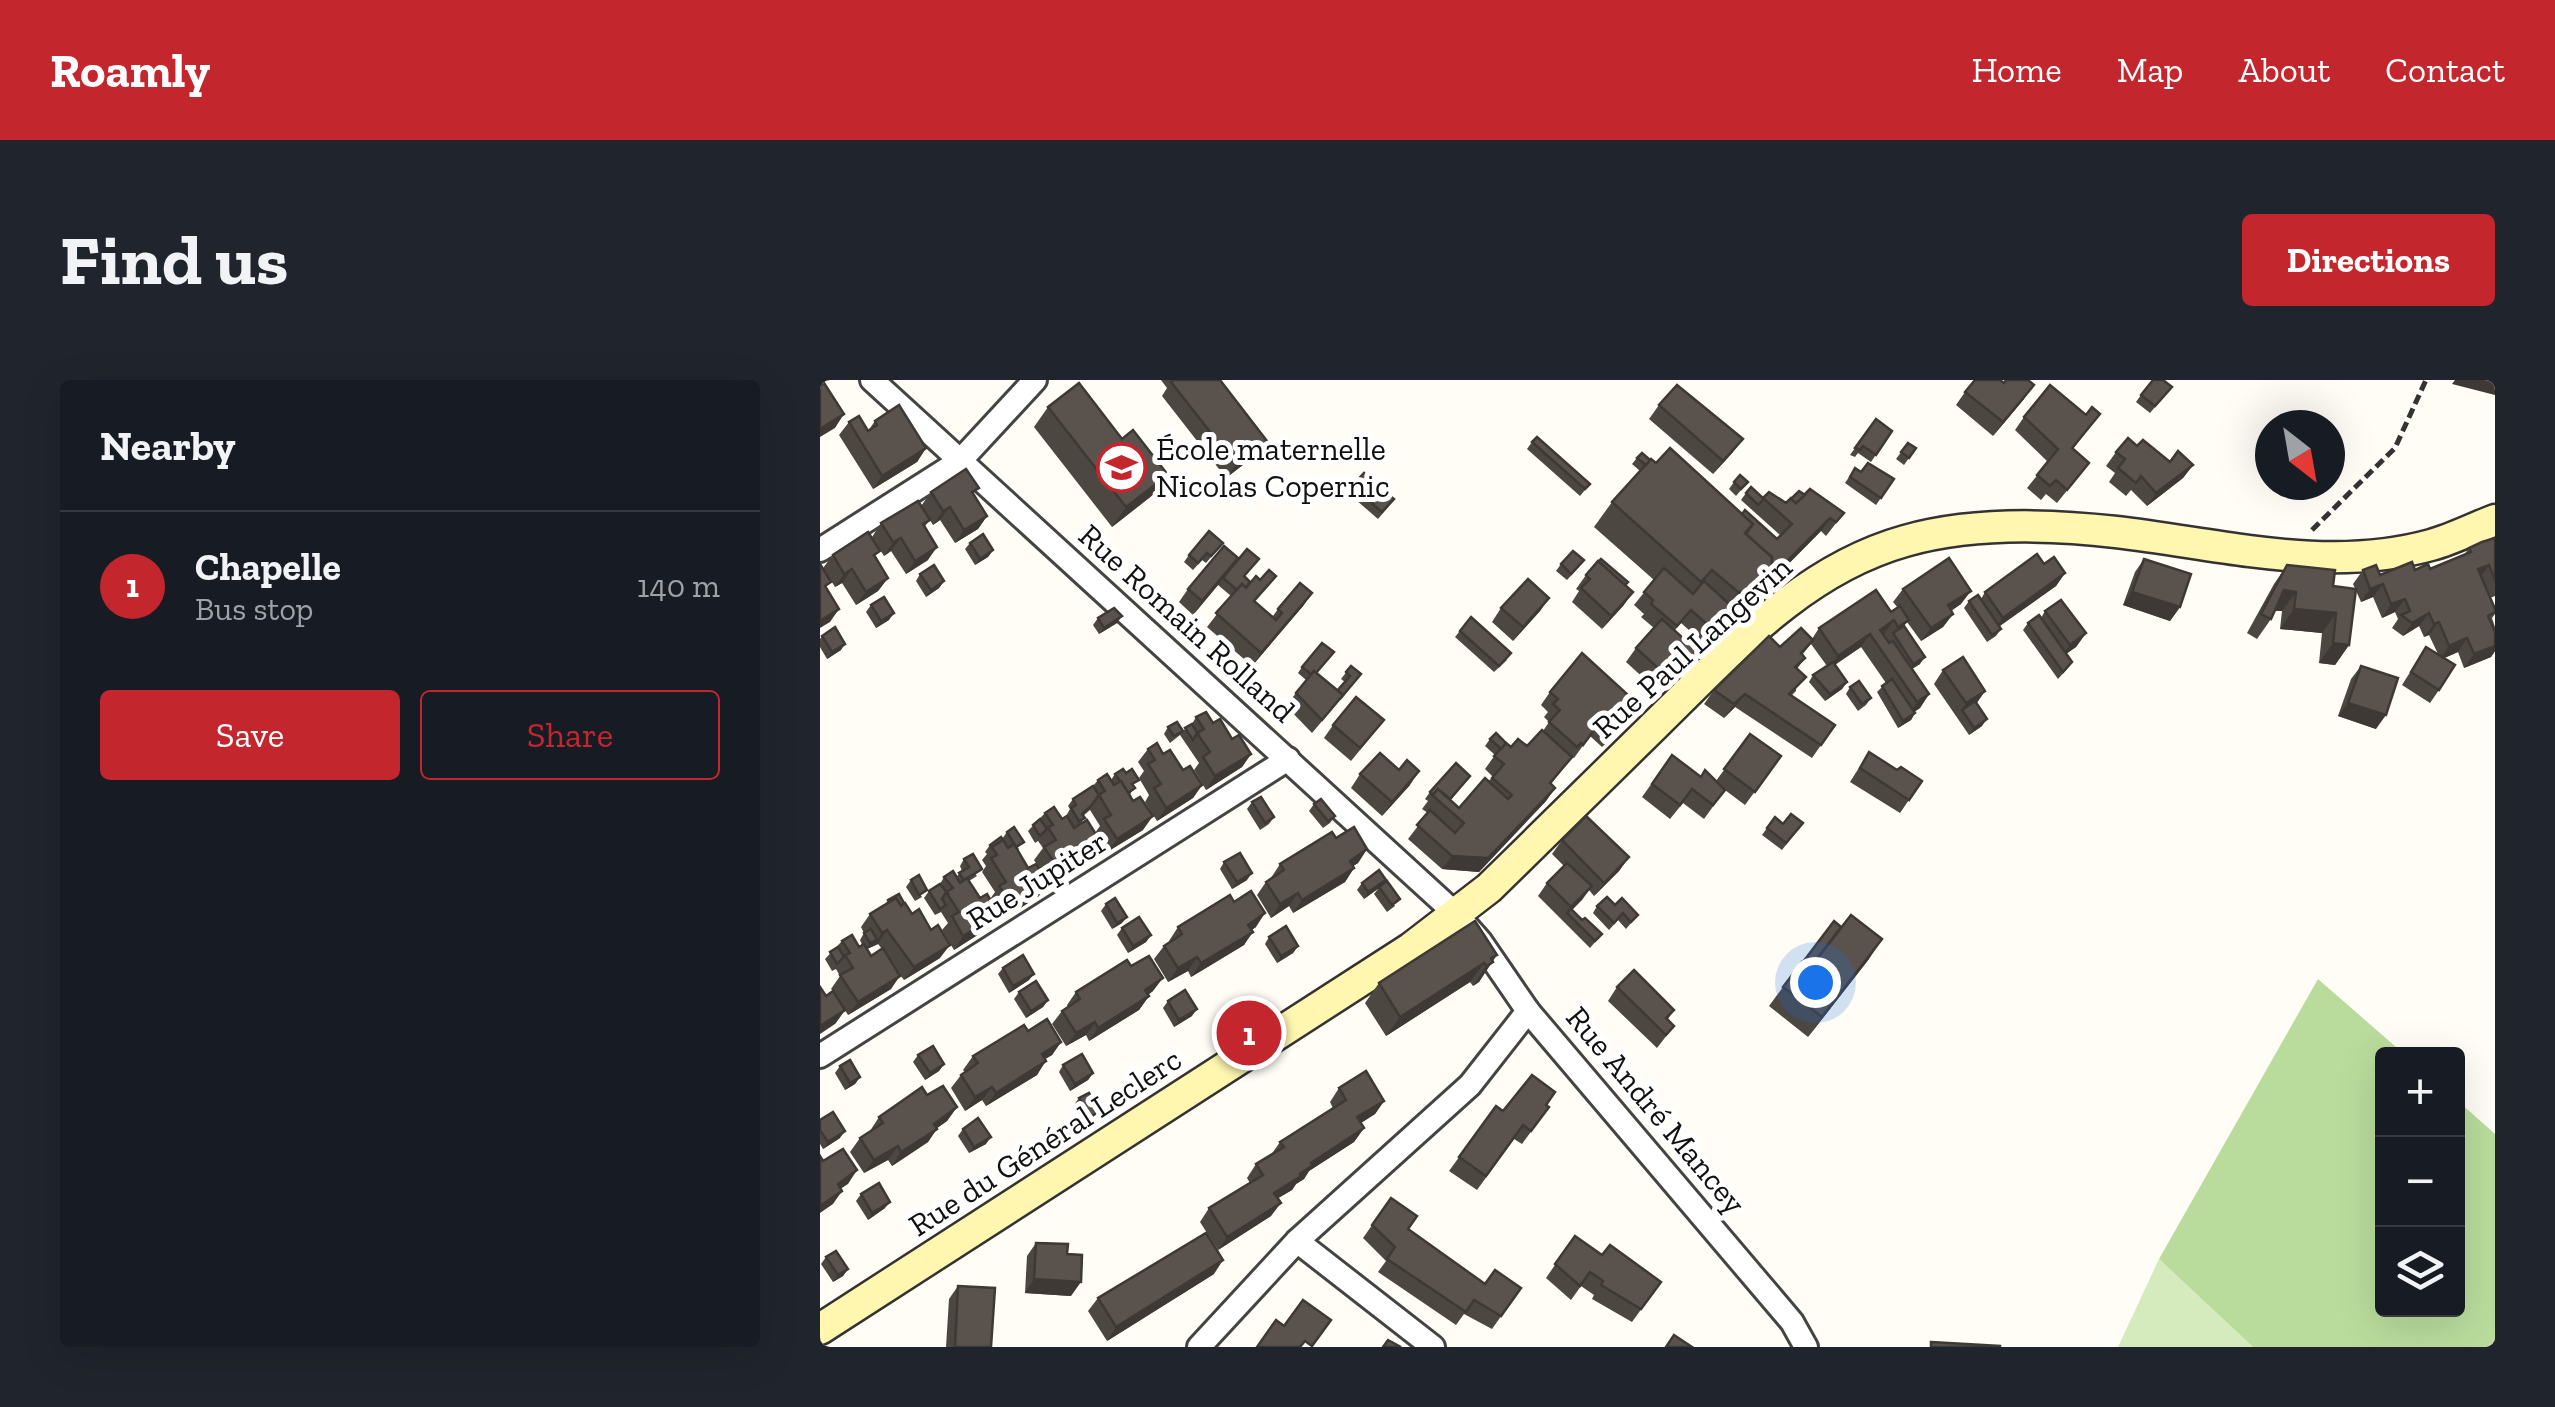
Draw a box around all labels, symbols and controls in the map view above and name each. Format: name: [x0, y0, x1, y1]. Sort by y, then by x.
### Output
text: Roamly: [50, 42, 210, 99]
text: Home: [1971, 49, 2062, 91]
text: Map: [2117, 49, 2183, 91]
text: About: [2238, 49, 2330, 91]
text: Contact: [2385, 49, 2505, 91]
button: Directions: [2242, 214, 2495, 306]
text: Find us: [60, 218, 288, 302]
north arrow: [2255, 410, 2345, 500]
text: Nearby: [100, 420, 236, 471]
place label: École maternelle Nicolas Copernic: [1156, 430, 1390, 505]
school or university icon: École maternelle Nicolas Copernic: [1095, 441, 1147, 493]
street label: Rue Romain Rolland: [1071, 516, 1303, 730]
text: Chapelle: [195, 544, 341, 590]
street label: Rue Paul Langevin: [1585, 547, 1800, 746]
text: 1: [126, 567, 139, 605]
text: 140 m: [637, 567, 720, 605]
text: Bus stop: [195, 590, 313, 628]
button: Save: [100, 690, 400, 780]
button: Share: [420, 690, 720, 780]
street label: Rue Jupiter: [960, 822, 1114, 938]
your location: [1790, 957, 1841, 1008]
pin: 1: [1216, 996, 1282, 1070]
street label: Rue André Mancey: [1558, 999, 1754, 1222]
street label: Rue du Général Leclerc: [902, 1040, 1188, 1244]
map controls: [2375, 1047, 2465, 1317]
button: +: [2375, 1047, 2465, 1137]
button: −: [2375, 1137, 2465, 1227]
button: layers: [2375, 1227, 2465, 1317]

